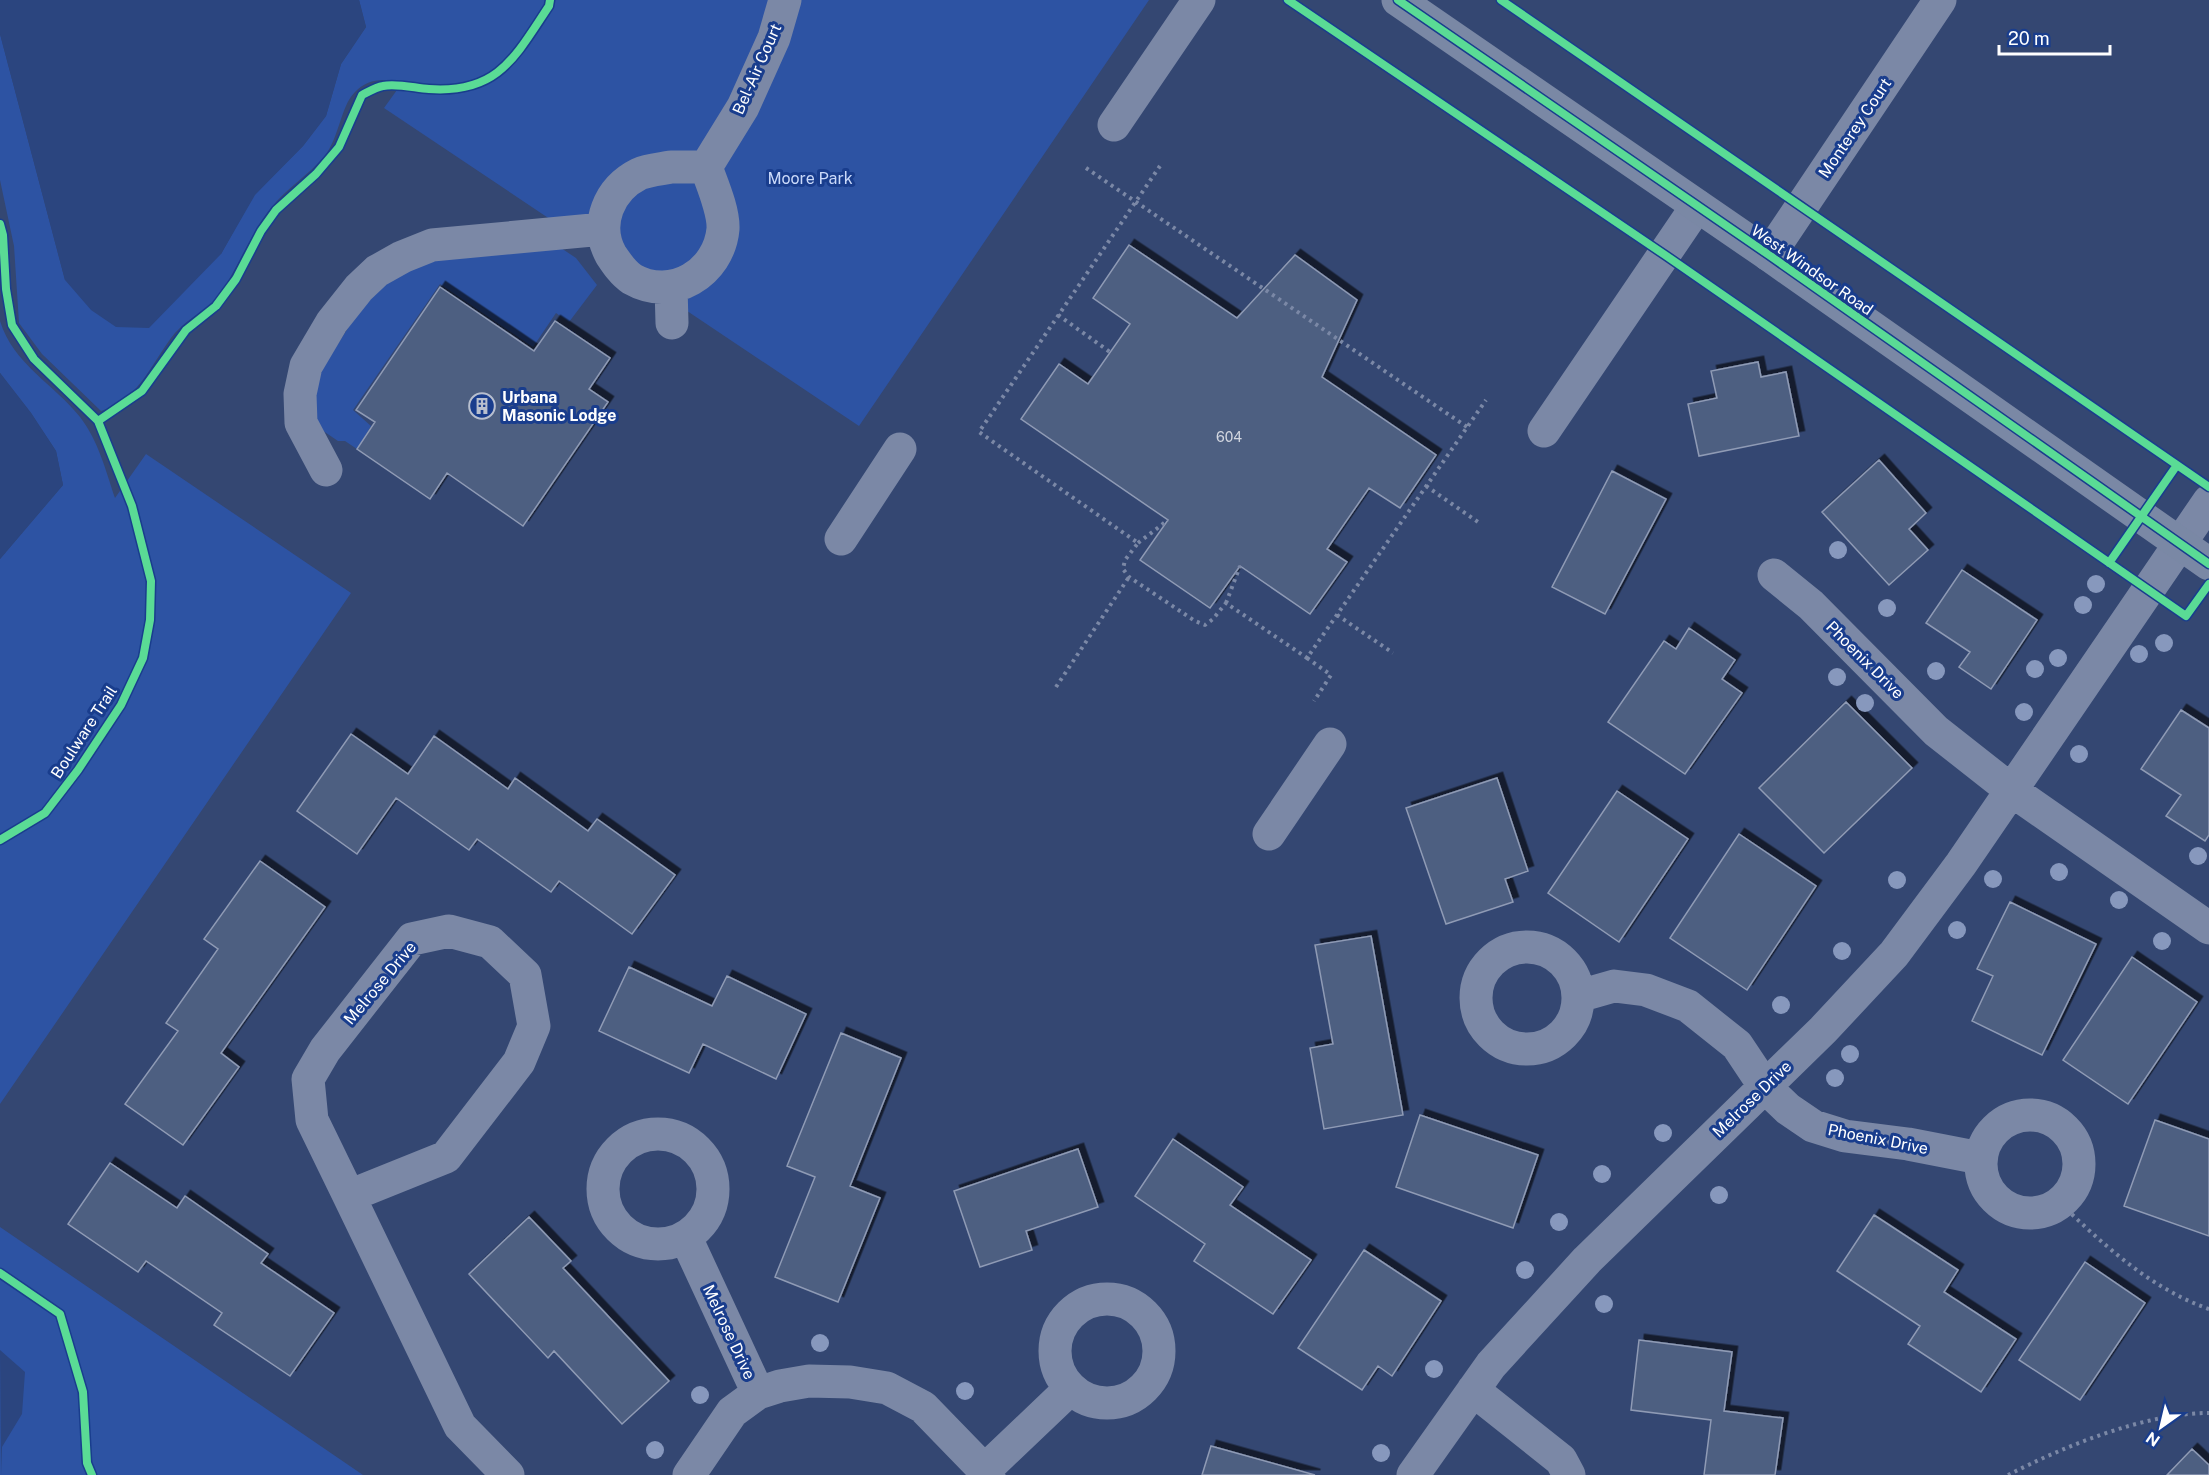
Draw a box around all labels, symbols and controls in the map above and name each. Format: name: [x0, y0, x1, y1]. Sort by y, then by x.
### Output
scale bar: [1999, 18, 2110, 56]
street label: Bel-Air Court: [729, 21, 785, 117]
text: 20 m: [2008, 28, 2050, 49]
street label: Monterey Court: [1815, 75, 1895, 181]
park label: Moore Park: [767, 169, 853, 188]
street label: West Windsor Road: [1747, 221, 1877, 319]
place label: Urbana Masonic Lodge: [502, 388, 616, 425]
building icon: Urbana Masonic Lodge: [467, 391, 497, 421]
house number: 604: [1216, 429, 1242, 445]
street label: Phoenix Drive: [1822, 617, 1908, 703]
street label: Boulware Trail: [47, 682, 121, 782]
street label: Melrose Drive: [340, 938, 420, 1028]
street label: Melrose Drive: [1709, 1057, 1795, 1141]
street label: Phoenix Drive: [1826, 1120, 1930, 1158]
street label: Melrose Drive: [699, 1282, 759, 1382]
north arrow: [2131, 1397, 2191, 1457]
text: N: [2142, 1428, 2163, 1450]

